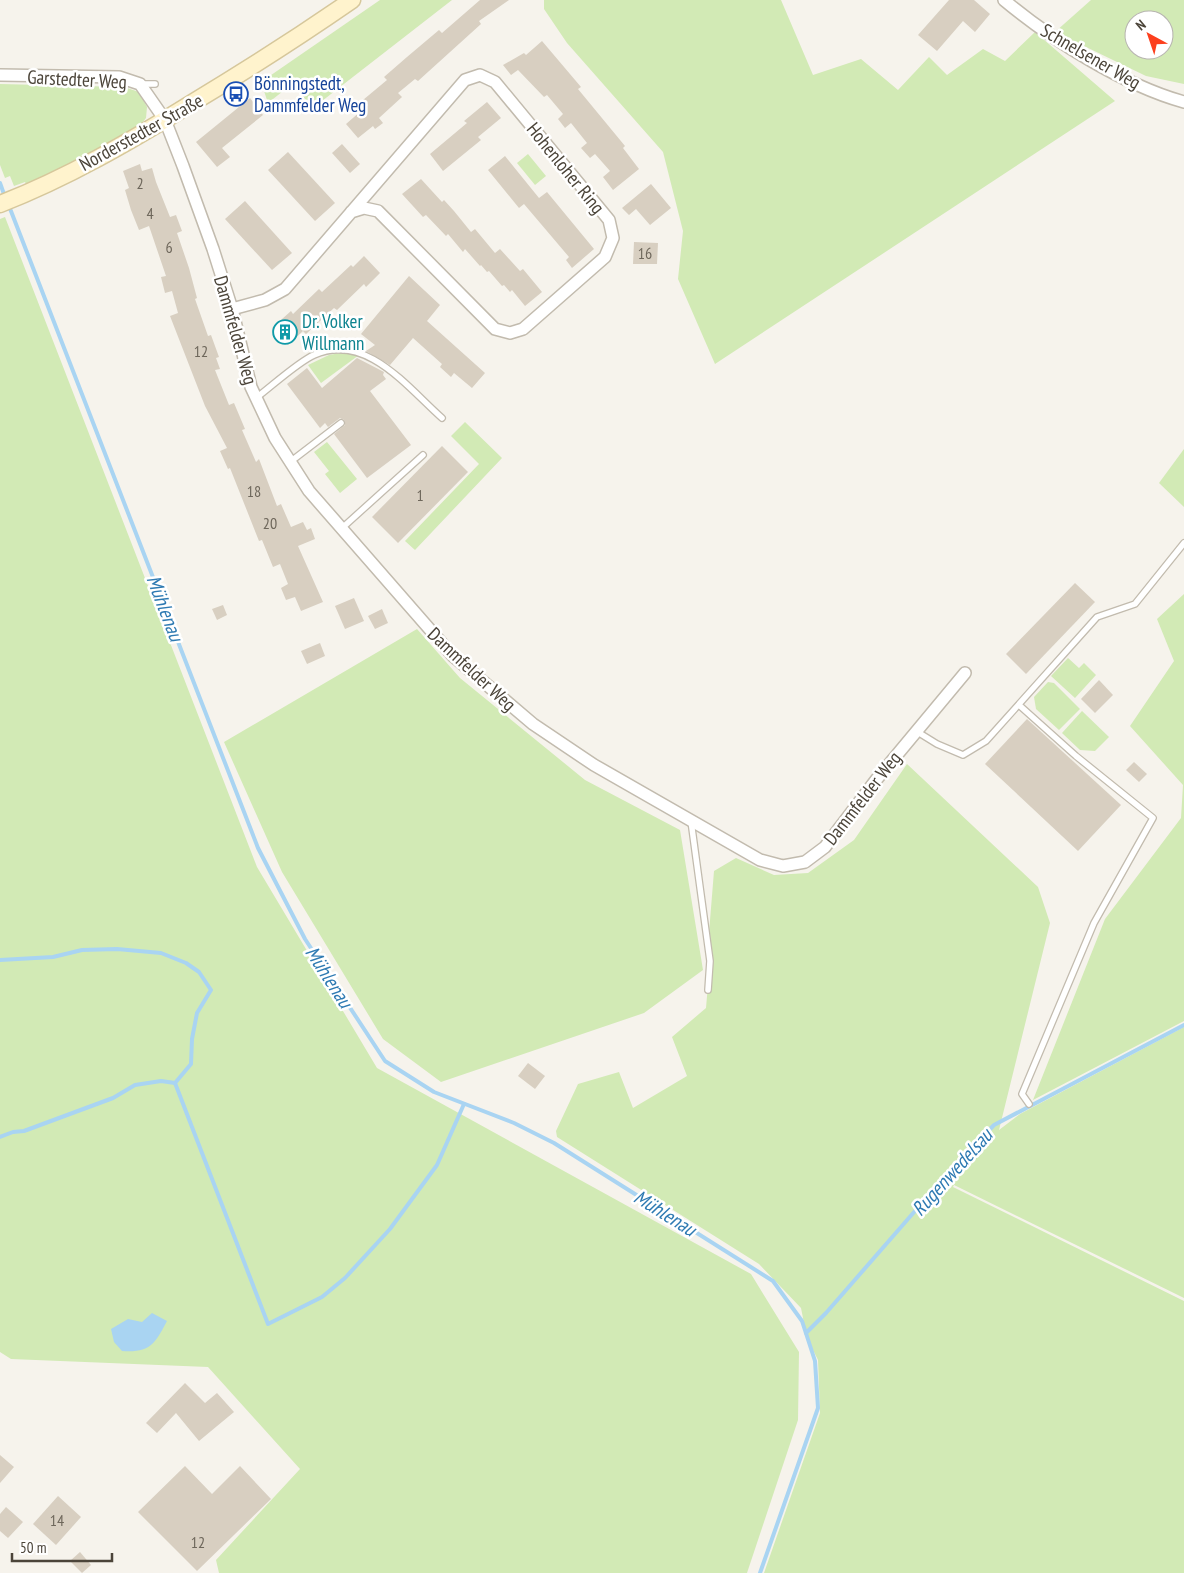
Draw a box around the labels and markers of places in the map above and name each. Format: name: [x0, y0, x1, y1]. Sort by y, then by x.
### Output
place label: Bönningstedt, Dammfelder Weg: [254, 71, 366, 117]
bus stop icon: Bönningstedt, Dammfelder Weg: [223, 81, 249, 107]
place label: Dr. Volker Willmann: [302, 309, 364, 355]
building icon: Dr. Volker Willmann: [272, 319, 298, 345]

